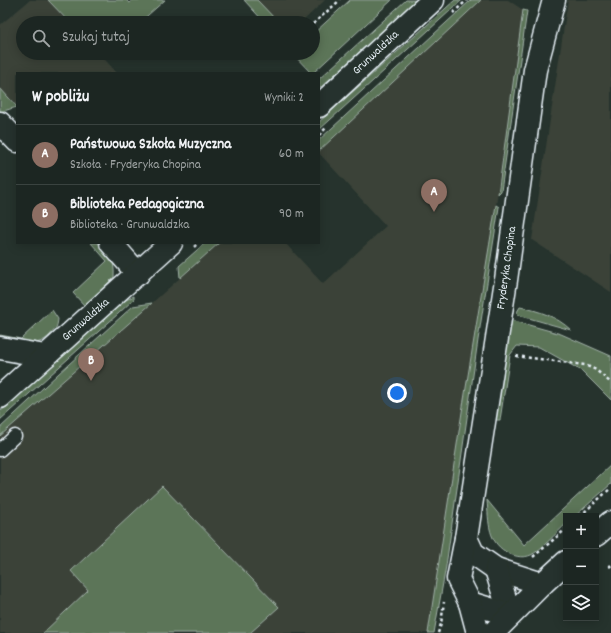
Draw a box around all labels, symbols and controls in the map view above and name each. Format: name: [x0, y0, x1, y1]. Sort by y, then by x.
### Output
search box: [16, 16, 320, 60]
icon: search: [30, 27, 52, 49]
text: Szukaj tutaj: [62, 27, 130, 49]
street label: Grunwaldzka: [349, 27, 403, 79]
text: W pobliżu: [32, 86, 89, 110]
text: Wyniki: 2: [264, 89, 304, 108]
text: Państwowa Szkoła Muzyczna: [70, 134, 231, 156]
text: A: [41, 145, 49, 164]
text: 60 m: [279, 145, 304, 164]
text: Szkoła · Fryderyka Chopina: [70, 156, 201, 175]
pin: A: [421, 179, 447, 212]
text: Biblioteka Pedagogiczna: [70, 194, 204, 216]
text: B: [42, 205, 48, 224]
text: 90 m: [279, 205, 304, 224]
text: Biblioteka · Grunwaldzka: [70, 216, 189, 235]
street label: Fryderyka Chopina: [493, 225, 521, 311]
street label: Grunwaldzka: [58, 294, 114, 346]
pin: B: [78, 348, 104, 381]
your location: [387, 383, 407, 403]
map controls: [563, 513, 599, 621]
button: +: [563, 513, 599, 549]
button: −: [563, 549, 599, 585]
button: layers: [563, 585, 599, 621]

